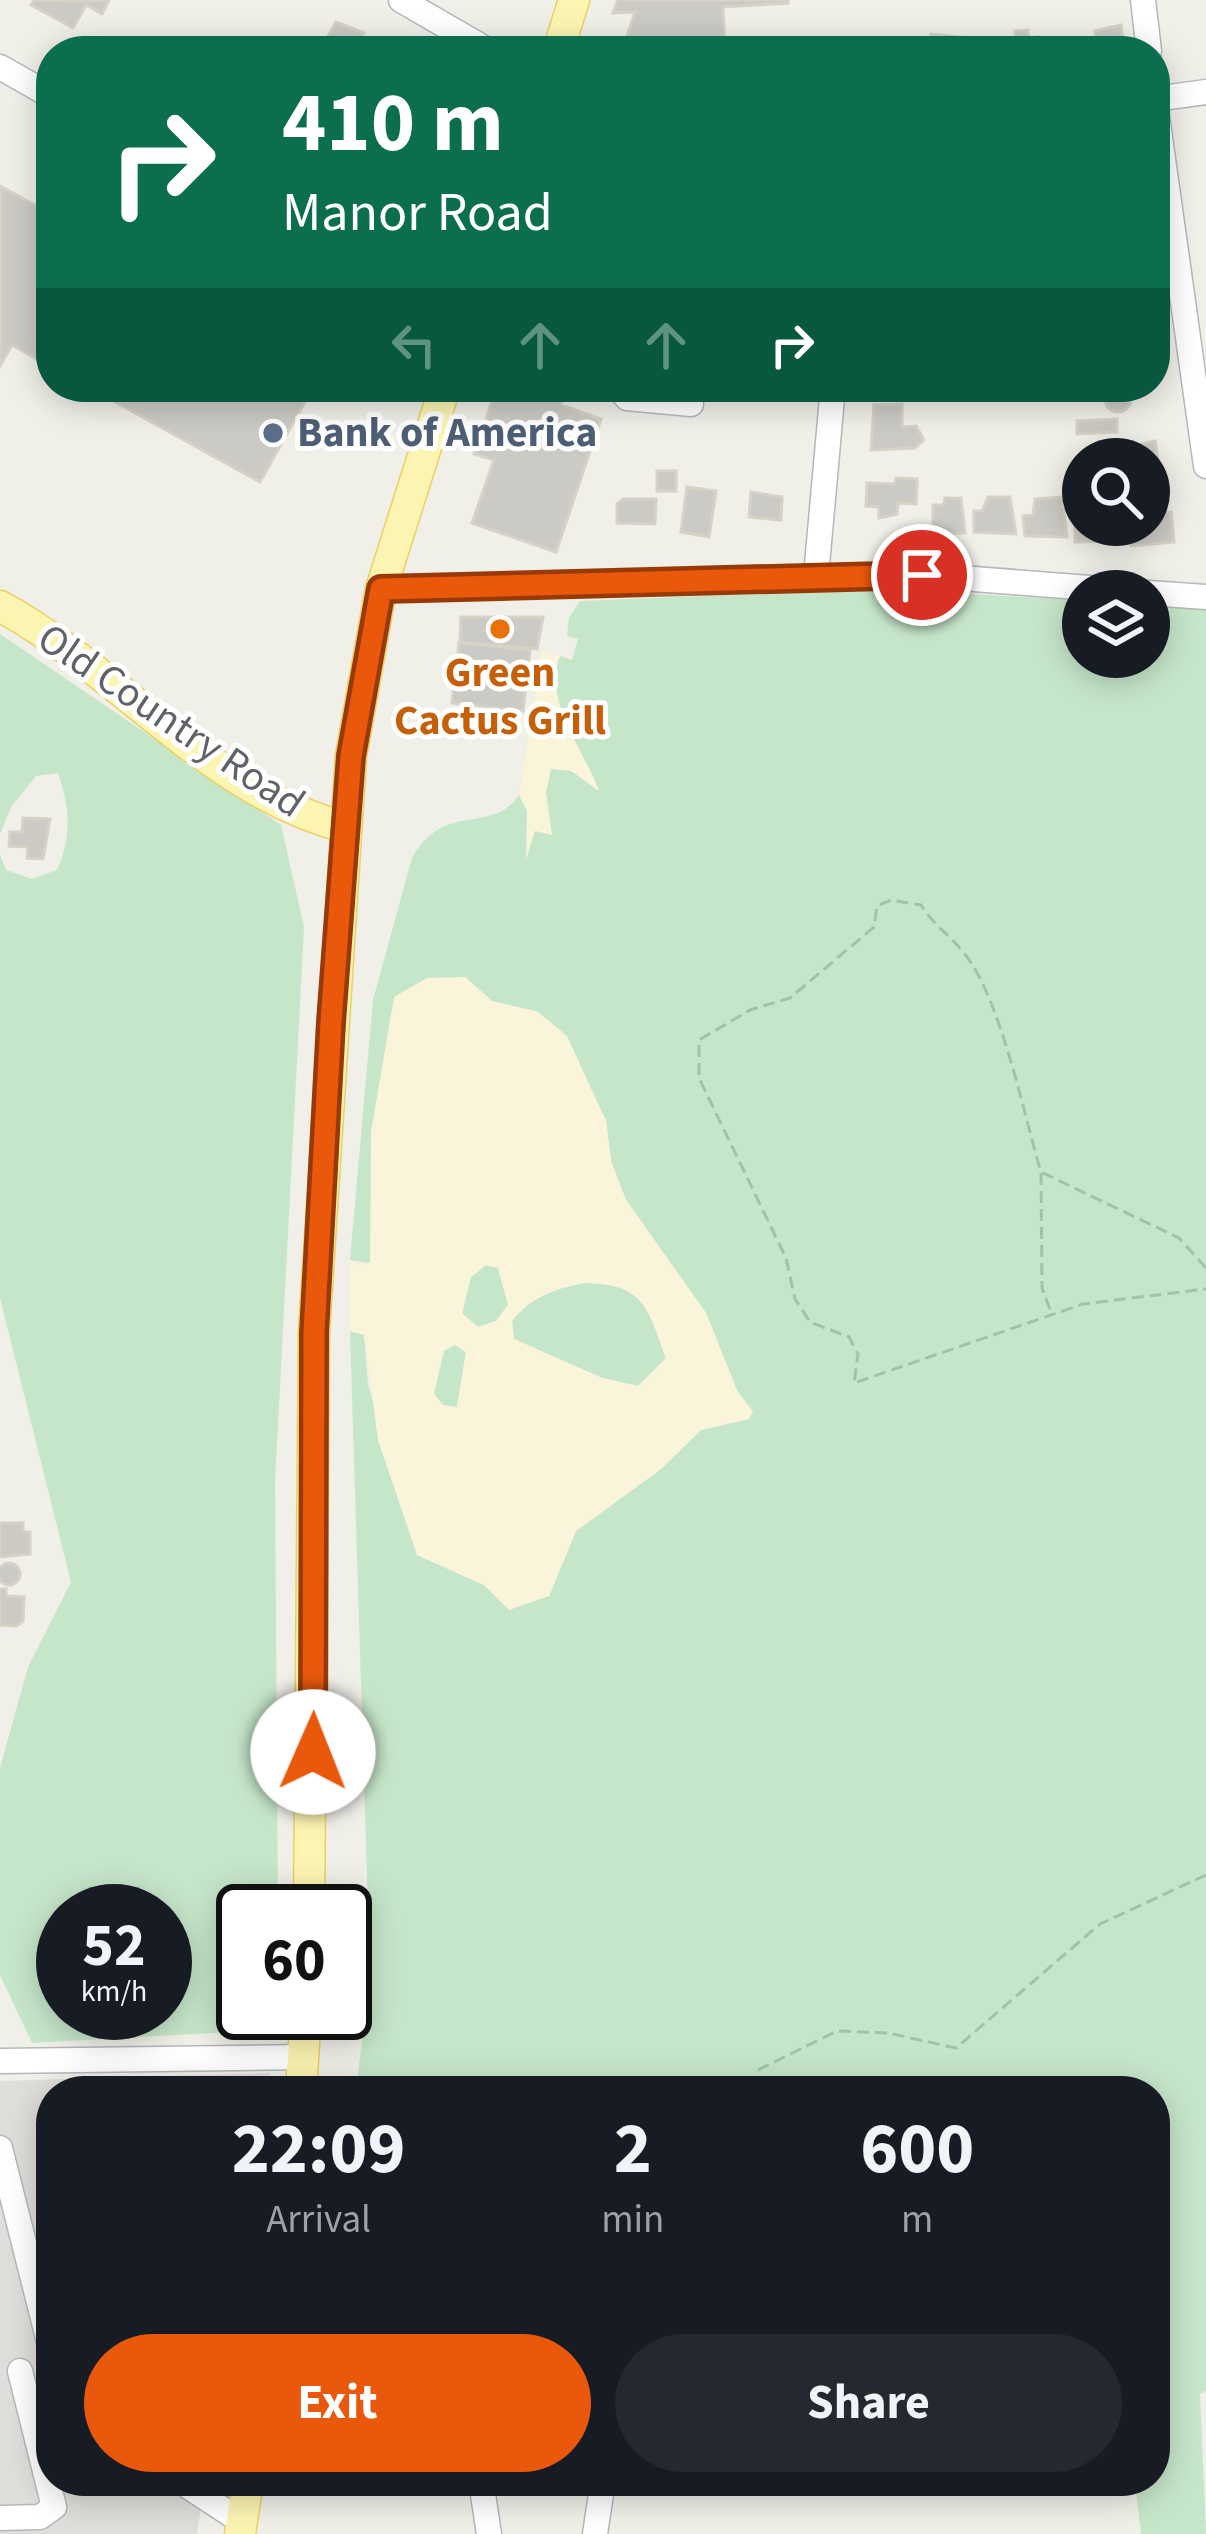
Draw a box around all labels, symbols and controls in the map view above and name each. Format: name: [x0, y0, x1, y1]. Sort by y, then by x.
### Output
text: 410 m: [282, 64, 504, 184]
icon: right: [84, 84, 240, 240]
text: Manor Road: [282, 175, 553, 252]
icon: left: [381, 312, 447, 378]
icon: ahead: [507, 312, 573, 378]
icon: ahead: [633, 312, 699, 378]
icon: right: [759, 312, 825, 378]
place label: Bank of America: [297, 403, 597, 463]
marker: Bank of America: [260, 420, 286, 446]
map controls: [1062, 438, 1170, 678]
button: search: [1062, 438, 1170, 546]
pin: [871, 524, 973, 626]
icon: arrive: [889, 542, 955, 608]
button: layers: [1062, 570, 1170, 678]
street label: Old Country Road: [25, 609, 317, 833]
marker: Green Cactus Grill: [487, 616, 513, 642]
place label: Green Cactus Grill: [394, 643, 606, 751]
position arrow: [250, 1689, 376, 1815]
speed limit sign: 60: [216, 1884, 372, 2040]
text: 52: [82, 1904, 146, 1989]
text: km/h: [81, 1970, 147, 2013]
text: 22:09: [232, 2098, 405, 2201]
text: 2: [614, 2098, 652, 2201]
text: 600: [860, 2098, 974, 2201]
text: Arrival: [266, 2192, 371, 2248]
text: min: [601, 2192, 664, 2248]
text: m: [901, 2192, 933, 2248]
button: Exit: [84, 2334, 591, 2472]
button: Share: [615, 2334, 1122, 2472]

